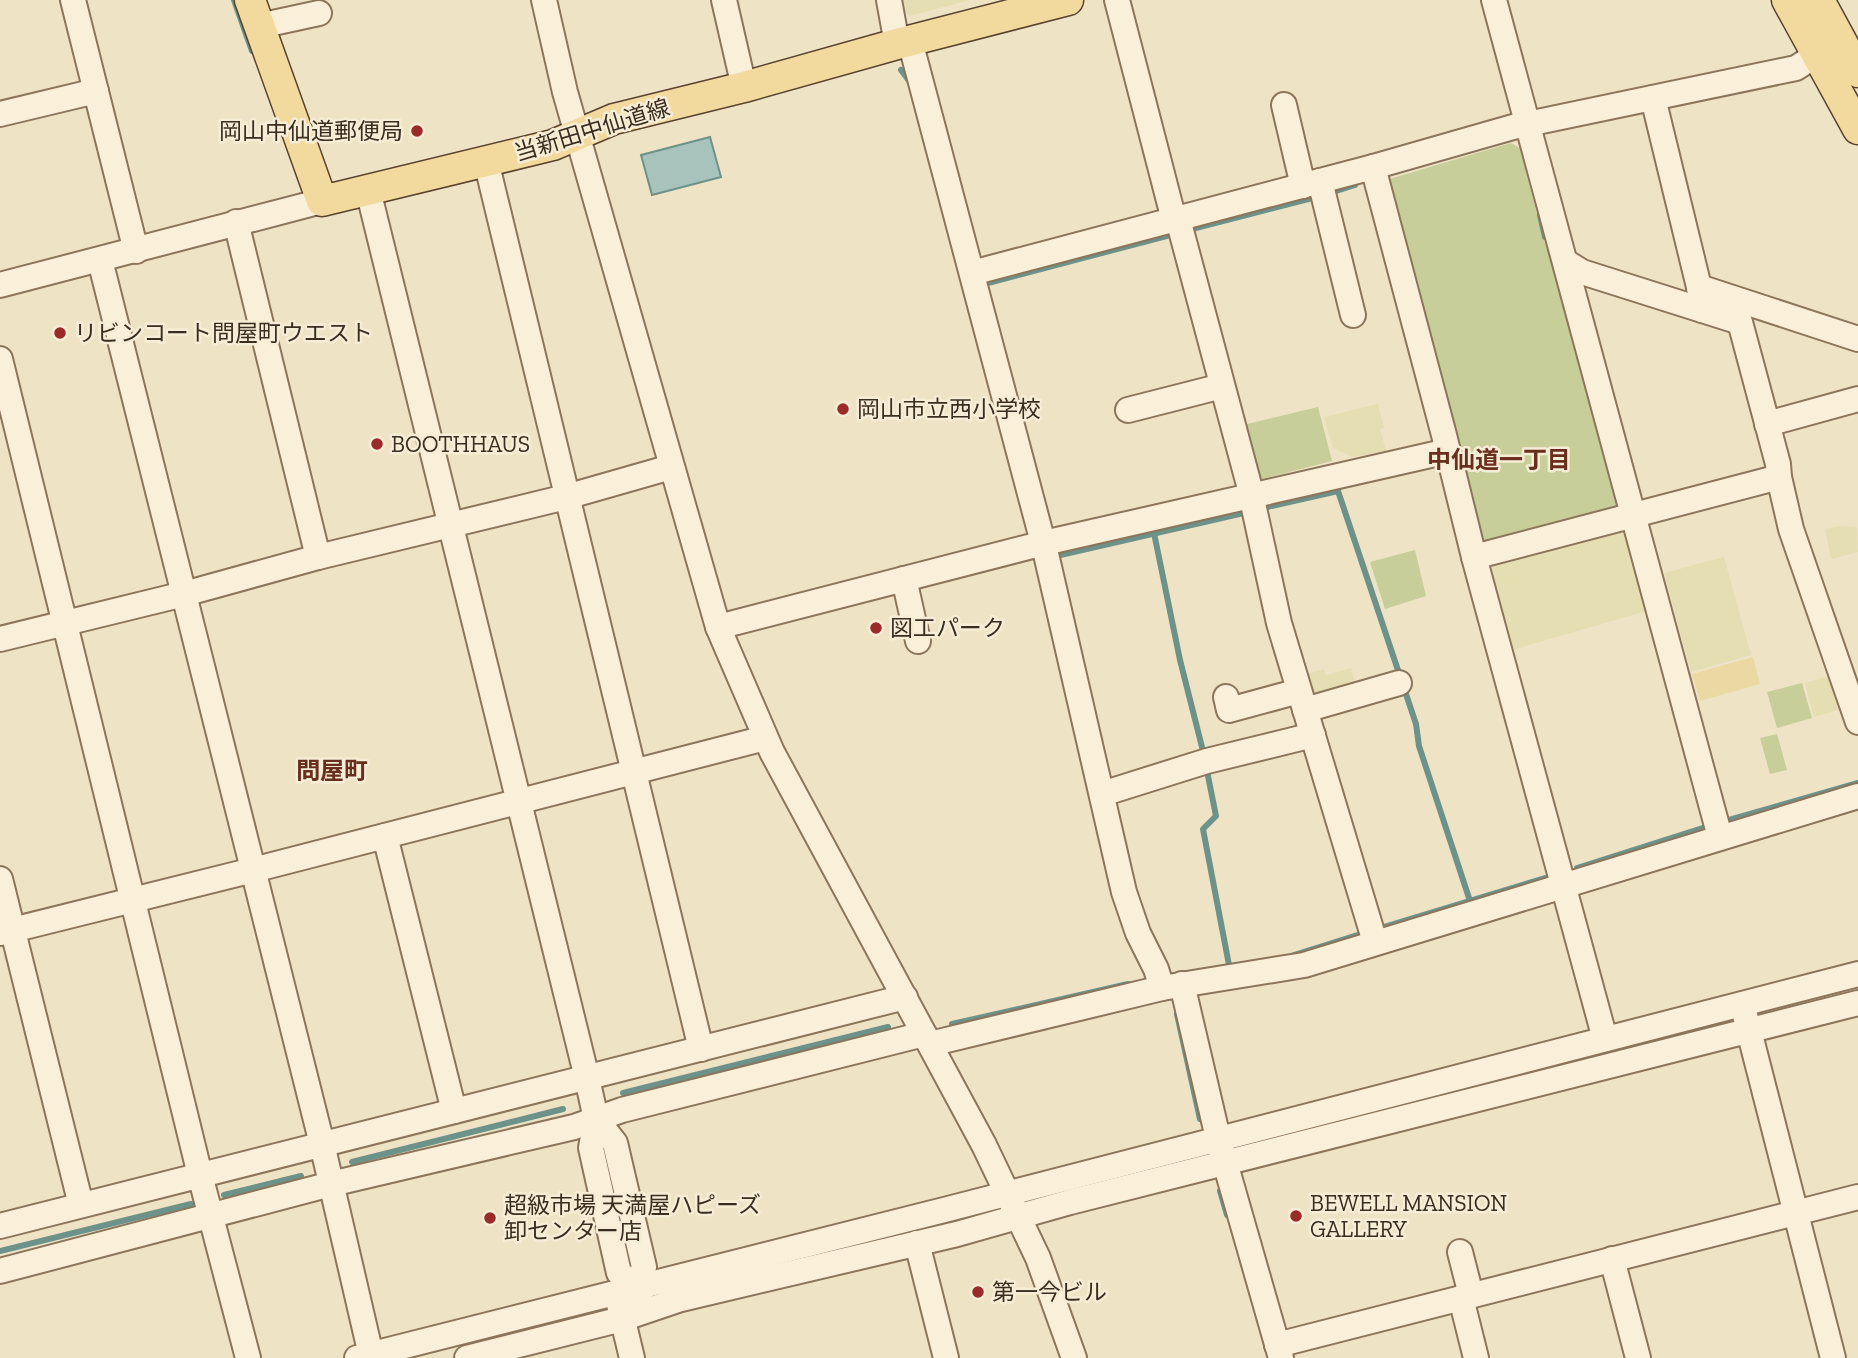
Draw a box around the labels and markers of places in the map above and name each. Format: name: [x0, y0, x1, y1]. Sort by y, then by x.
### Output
place label: 岡山中仙道郵便局: [219, 117, 403, 145]
marker: 岡山中仙道郵便局: [409, 123, 425, 139]
place label: リビンコート問屋町ウエスト: [74, 319, 373, 347]
marker: リビンコート問屋町ウエスト: [52, 325, 68, 341]
place label: 岡山市立西小学校: [857, 395, 1041, 423]
marker: 岡山市立西小学校: [835, 401, 851, 417]
place label: BOOTHHAUS: [391, 430, 530, 458]
marker: BOOTHHAUS: [369, 436, 385, 452]
place label: 図工パーク: [890, 614, 1005, 642]
marker: 図工パーク: [868, 620, 884, 636]
place label: BEWELL MANSION GALLERY: [1310, 1189, 1507, 1243]
place label: 超級市場 天満屋ハピーズ 卸センター店: [504, 1191, 761, 1245]
marker: BEWELL MANSION GALLERY: [1288, 1208, 1304, 1224]
marker: 超級市場 天満屋ハピーズ 卸センター店: [482, 1210, 498, 1226]
place label: 第一今ビル: [992, 1278, 1107, 1306]
marker: 第一今ビル: [970, 1284, 986, 1300]

